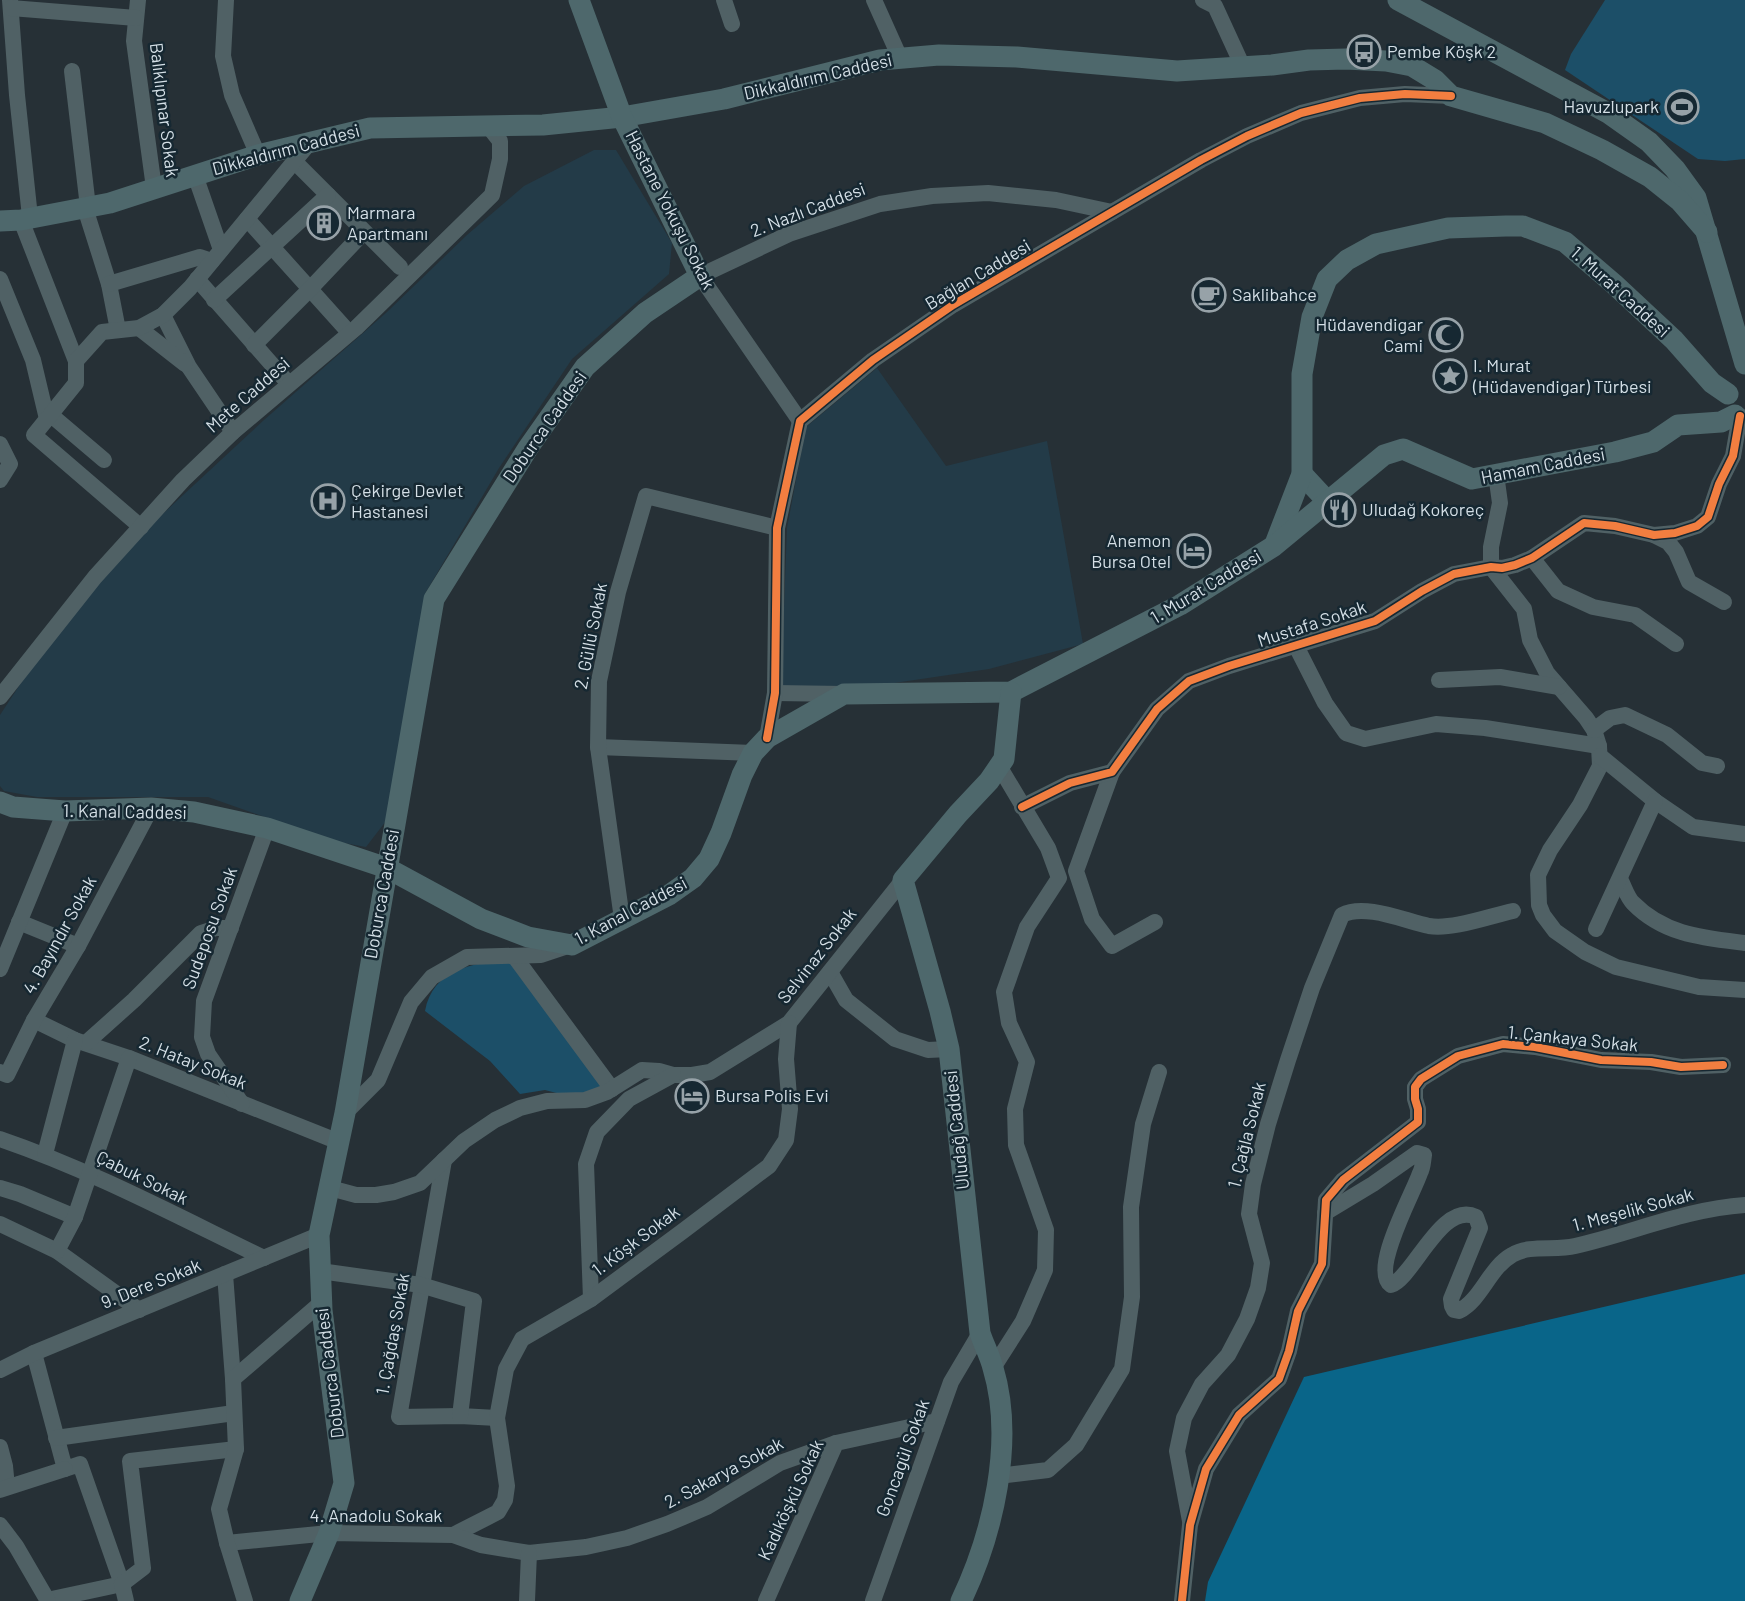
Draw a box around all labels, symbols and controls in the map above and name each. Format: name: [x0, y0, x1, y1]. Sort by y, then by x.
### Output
bus stop icon: Pembe Köşk 2: [1346, 34, 1382, 70]
place label: Pembe Köşk 2: [1387, 40, 1496, 62]
street label: Balıklıpınar Sokak: [146, 41, 184, 178]
street label: Dikkaldırım Caddesi: [741, 48, 894, 104]
sports icon: Havuzlupark: [1664, 89, 1700, 125]
place label: Havuzlupark: [1563, 95, 1659, 117]
street label: Dikkaldırım Caddesi: [210, 119, 362, 179]
street label: Hastane Yokuşu Sokak: [621, 127, 720, 293]
street label: 2. Nazlı Caddesi: [747, 177, 868, 241]
place label: Marmara Apartmanı: [347, 201, 428, 244]
building icon: Marmara Apartmanı: [306, 205, 342, 241]
street label: Bağlan Caddesi: [921, 234, 1034, 314]
street label: 1. Murat Caddesi: [1567, 241, 1675, 341]
cafe icon: Saklibahce: [1191, 277, 1227, 313]
place label: Saklibahce: [1232, 283, 1317, 305]
place label: Hüdavendigar Cami: [1315, 313, 1423, 356]
mosque icon: Hüdavendigar Cami: [1428, 317, 1464, 353]
street label: Mete Caddesi: [201, 352, 294, 437]
place label: I. Murat (Hüdavendigar) Türbesi: [1472, 354, 1652, 397]
place icon: I. Murat (Hüdavendigar) Türbesi: [1432, 358, 1468, 394]
street label: Doburca Caddesi: [497, 366, 591, 487]
street label: Hamam Caddesi: [1479, 442, 1607, 488]
place label: Çekirge Devlet Hastanesi: [351, 479, 463, 522]
hospital icon: Çekirge Devlet Hastanesi: [310, 483, 346, 519]
restaurant icon: Uludağ Kokoreç: [1321, 492, 1357, 528]
place label: Uludağ Kokoreç: [1362, 498, 1484, 520]
place label: Anemon Bursa Otel: [1091, 529, 1171, 572]
hotel icon: Anemon Bursa Otel: [1176, 533, 1212, 569]
street label: 1. Murat Caddesi: [1146, 544, 1265, 628]
street label: 2. Güllü Sokak: [569, 581, 611, 691]
street label: Mustafa Sokak: [1254, 595, 1369, 651]
street label: 1. Kanal Caddesi: [63, 799, 187, 823]
street label: Doburca Caddesi: [359, 827, 403, 960]
street label: Sudeposu Sokak: [177, 864, 241, 992]
street label: 1. Kanal Caddesi: [571, 871, 690, 949]
street label: 4. Bayındır Sokak: [18, 872, 101, 997]
street label: Selvinaz Sokak: [772, 903, 860, 1008]
street label: 1. Çankaya Sokak: [1507, 1020, 1639, 1056]
street label: 2. Hatay Sokak: [136, 1031, 250, 1094]
street label: Uludağ Caddesi: [939, 1069, 973, 1191]
hotel icon: Bursa Polis Evi: [674, 1078, 710, 1114]
street label: 1. Çağla Sokak: [1222, 1079, 1270, 1190]
place label: Bursa Polis Evi: [715, 1084, 829, 1106]
street label: Çabuk Sokak: [93, 1145, 192, 1209]
street label: 1. Meşelik Sokak: [1570, 1182, 1696, 1236]
street label: 1. Köşk Sokak: [587, 1200, 684, 1280]
street label: 9. Dere Sokak: [97, 1253, 204, 1313]
street label: 1. Çağdaş Sokak: [370, 1271, 414, 1396]
street label: Doburca Caddesi: [310, 1307, 348, 1440]
street label: Goncagül Sokak: [871, 1396, 934, 1519]
street label: 2. Sakarya Sokak: [660, 1432, 787, 1513]
street label: Kadıköşkü Sokak: [753, 1436, 828, 1563]
street label: 4. Anadolu Sokak: [310, 1504, 442, 1526]

